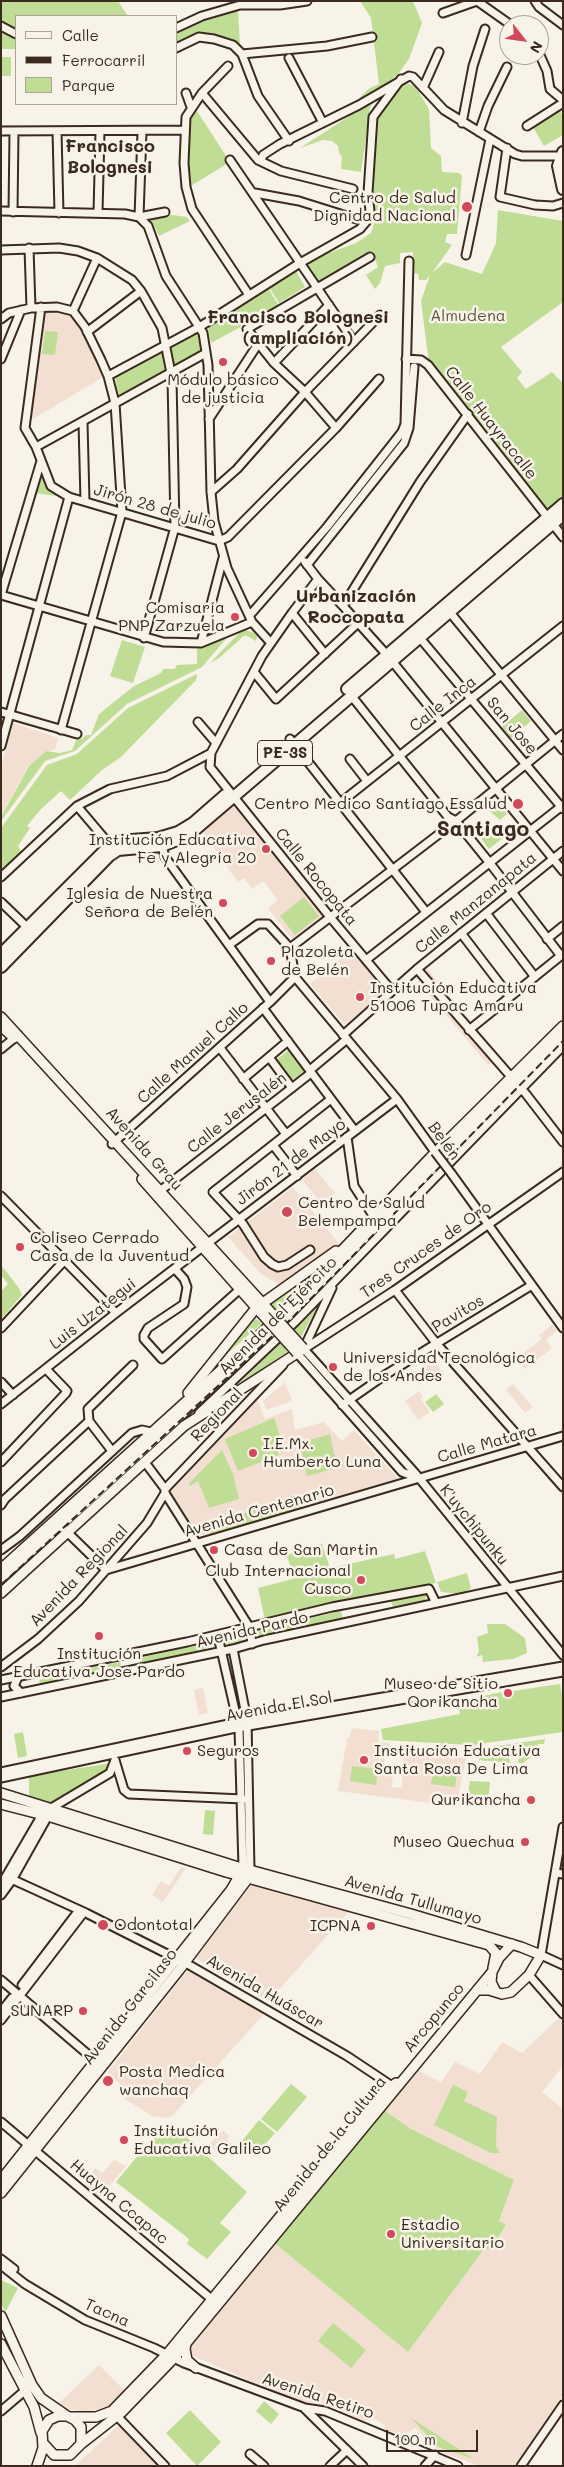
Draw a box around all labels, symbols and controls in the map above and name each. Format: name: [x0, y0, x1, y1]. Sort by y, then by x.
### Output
legend: [15, 15, 178, 105]
north arrow: [499, 15, 549, 65]
text: Calle: [62, 25, 99, 45]
text: N: [526, 38, 547, 57]
text: Ferrocarril: [62, 50, 145, 70]
text: Parque: [62, 75, 115, 95]
district label: Francisco Bolognesi: [65, 135, 155, 178]
place label: Centro de Salud Dignidad Nacional: [313, 188, 456, 226]
marker: Centro de Salud Dignidad Nacional: [460, 200, 474, 214]
district label: Francisco Bolognesi (ampliación): [207, 306, 389, 348]
park label: Almudena: [430, 306, 506, 326]
marker: Módulo básico de justicia: [217, 356, 229, 368]
street label: Calle Huayracalle: [441, 363, 541, 483]
place label: Módulo básico de justicia: [167, 370, 279, 408]
street label: Jirón 28 de julio: [92, 480, 218, 534]
district label: Urbanización Roccopata: [296, 585, 416, 628]
place label: Comisaría PNP Zarzuela: [118, 598, 225, 636]
marker: Comisaría PNP Zarzuela: [229, 611, 241, 623]
street label: Calle Inca: [406, 672, 480, 736]
street label: San Jose: [482, 693, 542, 759]
road number: PE-3S: [258, 740, 312, 766]
place label: Centro Medico Santiago Essalud: [254, 794, 507, 814]
marker: Centro Medico Santiago Essalud: [511, 797, 525, 811]
district label: Santiago: [437, 817, 529, 843]
street label: Calle Rocopata: [271, 824, 361, 930]
place label: Institución Educativa Fe y Alegría 20: [89, 830, 256, 868]
marker: Institución Educativa Fe y Alegría 20: [260, 843, 272, 855]
street label: Calle Manzanapata: [411, 848, 541, 958]
place label: Iglesia de Nuestra Señora de Belén: [67, 884, 213, 922]
marker: Iglesia de Nuestra Señora de Belén: [217, 897, 229, 909]
place label: Plazoleta de Belén: [281, 942, 354, 980]
marker: Plazoleta de Belén: [265, 955, 277, 967]
place label: Institución Educativa 51006 Tupac Amaru: [370, 978, 537, 1016]
marker: Institución Educativa 51006 Tupac Amaru: [354, 991, 366, 1003]
street label: Calle Manuel Callo: [134, 998, 252, 1108]
street label: Calle Jerusalén: [184, 1068, 290, 1158]
street label: Avenida Grau: [102, 1103, 186, 1195]
street label: Jirón 21 de Mayo: [232, 1115, 350, 1209]
street label: Belén: [424, 1118, 464, 1164]
place label: Centro de Salud Belempampa: [298, 1193, 425, 1231]
street label: Tres Cruces de Oro: [357, 1198, 495, 1302]
marker: Centro de Salud Belempampa: [280, 1205, 294, 1219]
place label: Coliseo Cerrado Casa de la Juventud: [30, 1228, 189, 1266]
marker: Coliseo Cerrado Casa de la Juventud: [14, 1241, 26, 1253]
street label: Avenida del Ejército: [215, 1253, 341, 1379]
street label: Luis Uzategui: [46, 1274, 140, 1354]
street label: Pavitos: [428, 1291, 488, 1337]
place label: Universidad Tecnológica de los Andes: [343, 1348, 536, 1386]
marker: Universidad Tecnológica de los Andes: [327, 1361, 339, 1373]
street label: Regional: [187, 1384, 247, 1446]
street label: Calle Matara: [435, 1421, 539, 1467]
place label: I.E.Mx. Humberto Luna: [263, 1434, 382, 1472]
marker: I.E.Mx. Humberto Luna: [247, 1447, 259, 1459]
street label: Avenida Centenario: [182, 1480, 336, 1542]
street label: K'uychipunku: [436, 1481, 512, 1569]
street label: Avenida Regional: [26, 1521, 132, 1631]
place label: Casa de San Martin: [224, 1540, 378, 1560]
marker: Casa de San Martin: [208, 1544, 220, 1556]
place label: Club Internacional Cusco: [205, 1561, 351, 1599]
marker: Club Internacional Cusco: [355, 1574, 367, 1586]
street label: Avenida Pardo: [194, 1608, 310, 1652]
marker: Institución Educativa Jose Pardo: [93, 1630, 105, 1642]
place label: Institución Educativa Jose Pardo: [13, 1644, 185, 1682]
place label: Museo de Sitio Qorikancha: [384, 1674, 498, 1712]
marker: Museo de Sitio Qorikancha: [502, 1687, 514, 1699]
street label: Avenida El Sol: [224, 1688, 334, 1726]
place label: Seguros: [197, 1741, 259, 1761]
place label: Institución Educativa Santa Rosa De Lima: [374, 1741, 541, 1779]
marker: Seguros: [181, 1745, 193, 1757]
marker: Institución Educativa Santa Rosa De Lima: [358, 1754, 370, 1766]
place label: Qurikancha: [431, 1790, 521, 1810]
marker: Qurikancha: [525, 1794, 537, 1806]
place label: Museo Quechua: [393, 1832, 515, 1852]
marker: Museo Quechua: [519, 1836, 531, 1848]
street label: Avenida Tullumayo: [342, 1871, 484, 1929]
place label: Odontotal: [114, 1915, 193, 1935]
place label: ICPNA: [310, 1916, 361, 1936]
marker: Odontotal: [96, 1918, 110, 1932]
marker: ICPNA: [365, 1920, 377, 1932]
street label: Avenida Garcilaso: [79, 1945, 181, 2069]
street label: Avenida Huáscar: [203, 1951, 327, 2033]
street label: Arcopunco: [400, 1980, 468, 2056]
place label: SUNARP: [10, 2001, 73, 2021]
marker: SUNARP: [77, 2005, 89, 2017]
place label: Posta Medica wanchaq: [119, 2062, 225, 2100]
street label: Avenida de la Cultura: [269, 2072, 391, 2216]
marker: Posta Medica wanchaq: [101, 2074, 115, 2088]
place label: Institución Educativa Galileo: [134, 2121, 271, 2159]
marker: Institución Educativa Galileo: [118, 2134, 130, 2146]
street label: Huayna Ccapac: [66, 2155, 172, 2249]
place label: Estadio Universitario: [401, 2215, 504, 2253]
marker: Estadio Universitario: [385, 2228, 397, 2240]
street label: Tacna: [82, 2295, 132, 2331]
street label: Avenida Retiro: [260, 2369, 376, 2423]
scale bar: [389, 2420, 482, 2452]
text: 100 m: [394, 2429, 436, 2449]

